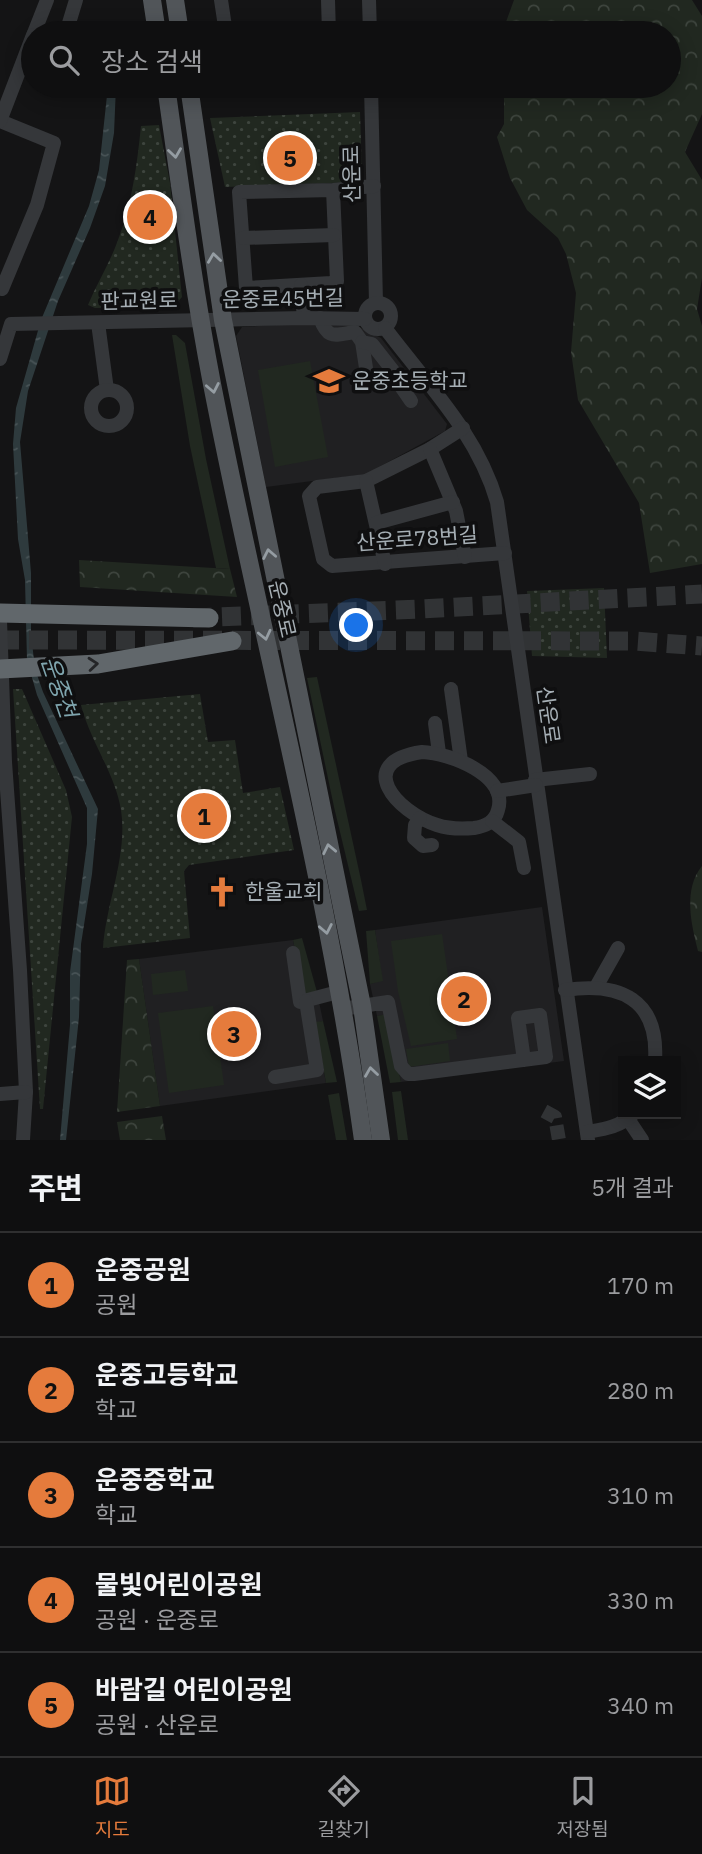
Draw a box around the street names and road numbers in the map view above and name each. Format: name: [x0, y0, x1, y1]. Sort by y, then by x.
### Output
street label: 산운로: [336, 145, 366, 203]
street label: 운중로45번길: [222, 283, 344, 313]
street label: 판교원로: [100, 285, 178, 315]
street label: 산운로78번길: [355, 520, 479, 556]
street label: 운중로: [263, 577, 303, 640]
street label: 산운로: [531, 684, 567, 746]

